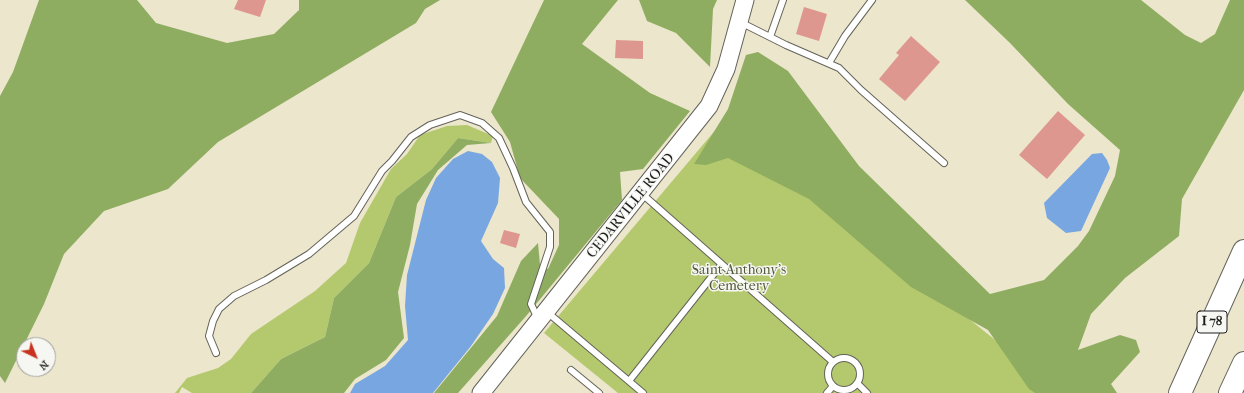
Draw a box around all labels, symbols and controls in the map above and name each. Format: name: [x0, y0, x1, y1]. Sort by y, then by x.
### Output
street label: CEDARVILLE ROAD: [584, 150, 678, 262]
park label: Saint Anthony's Cemetery: [692, 263, 786, 296]
road number: I 78: [1197, 311, 1227, 333]
north arrow: [16, 337, 56, 377]
text: N: [36, 358, 51, 373]

